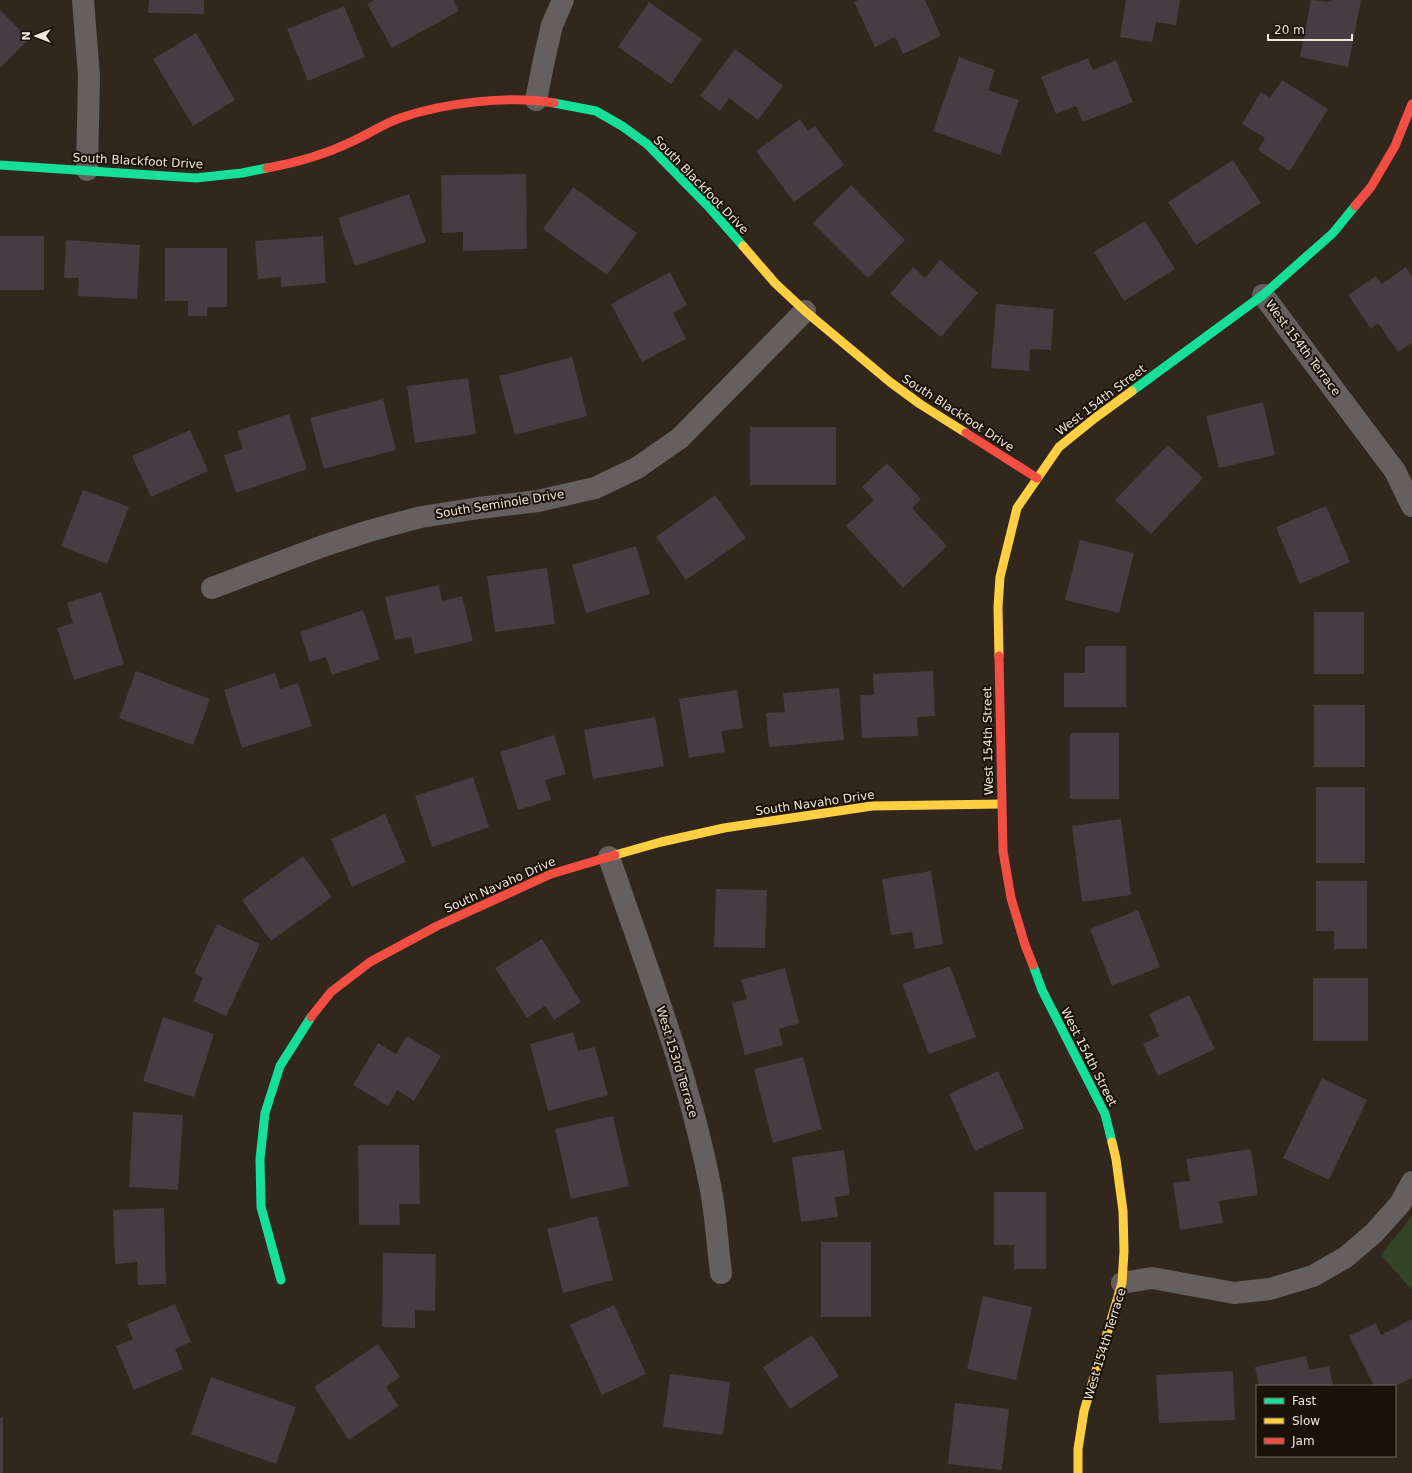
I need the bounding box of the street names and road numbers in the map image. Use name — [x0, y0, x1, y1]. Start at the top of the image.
street label: South Blackfoot Drive — [651, 133, 751, 237]
street label: South Blackfoot Drive — [72, 151, 204, 171]
street label: West 154th Terrace — [1262, 297, 1344, 399]
street label: West 154th Street — [1053, 361, 1149, 438]
street label: South Blackfoot Drive — [899, 372, 1017, 454]
street label: South Seminole Drive — [435, 487, 565, 521]
street label: West 154th Street — [980, 686, 996, 796]
street label: South Navaho Drive — [754, 788, 876, 818]
street label: South Navaho Drive — [442, 854, 558, 916]
street label: West 153rd Terrace — [653, 1004, 701, 1120]
street label: West 154th Street — [1058, 1005, 1120, 1109]
street label: West 154th Terrace — [1081, 1286, 1129, 1402]

